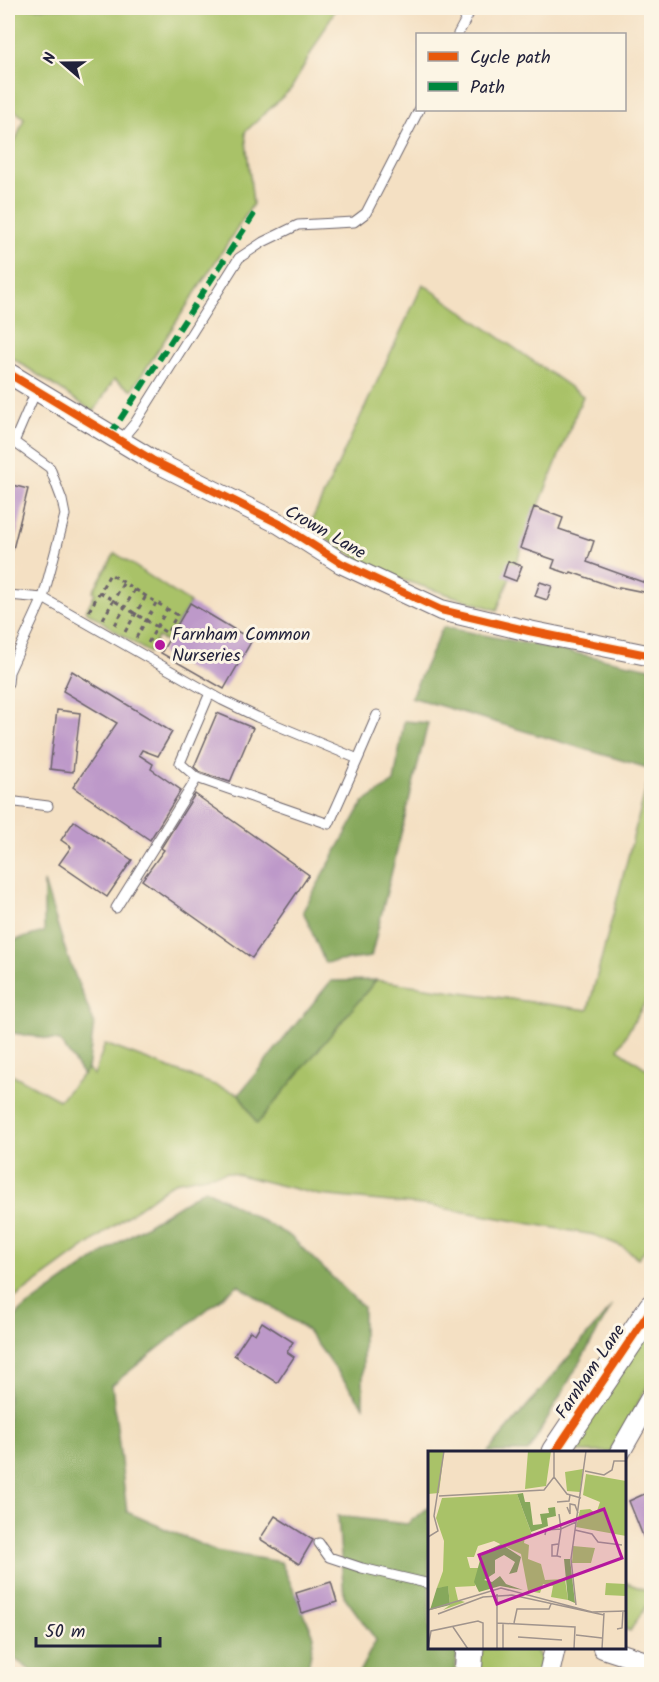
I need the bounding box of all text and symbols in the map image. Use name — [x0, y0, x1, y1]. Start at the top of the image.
north arrow — [33, 33, 93, 93]
legend — [416, 33, 626, 111]
text: Cycle path — [470, 44, 551, 73]
text: N — [37, 49, 64, 67]
text: Path — [470, 74, 505, 103]
street label: Crown Lane — [279, 498, 371, 568]
place label: Farnham Common Nurseries — [172, 621, 310, 671]
marker: Farnham Common Nurseries — [153, 638, 167, 652]
street label: Farnham Lane — [548, 1319, 634, 1425]
inset map — [428, 1451, 626, 1649]
scale bar — [36, 1610, 160, 1648]
text: 50 m — [45, 1618, 85, 1647]

